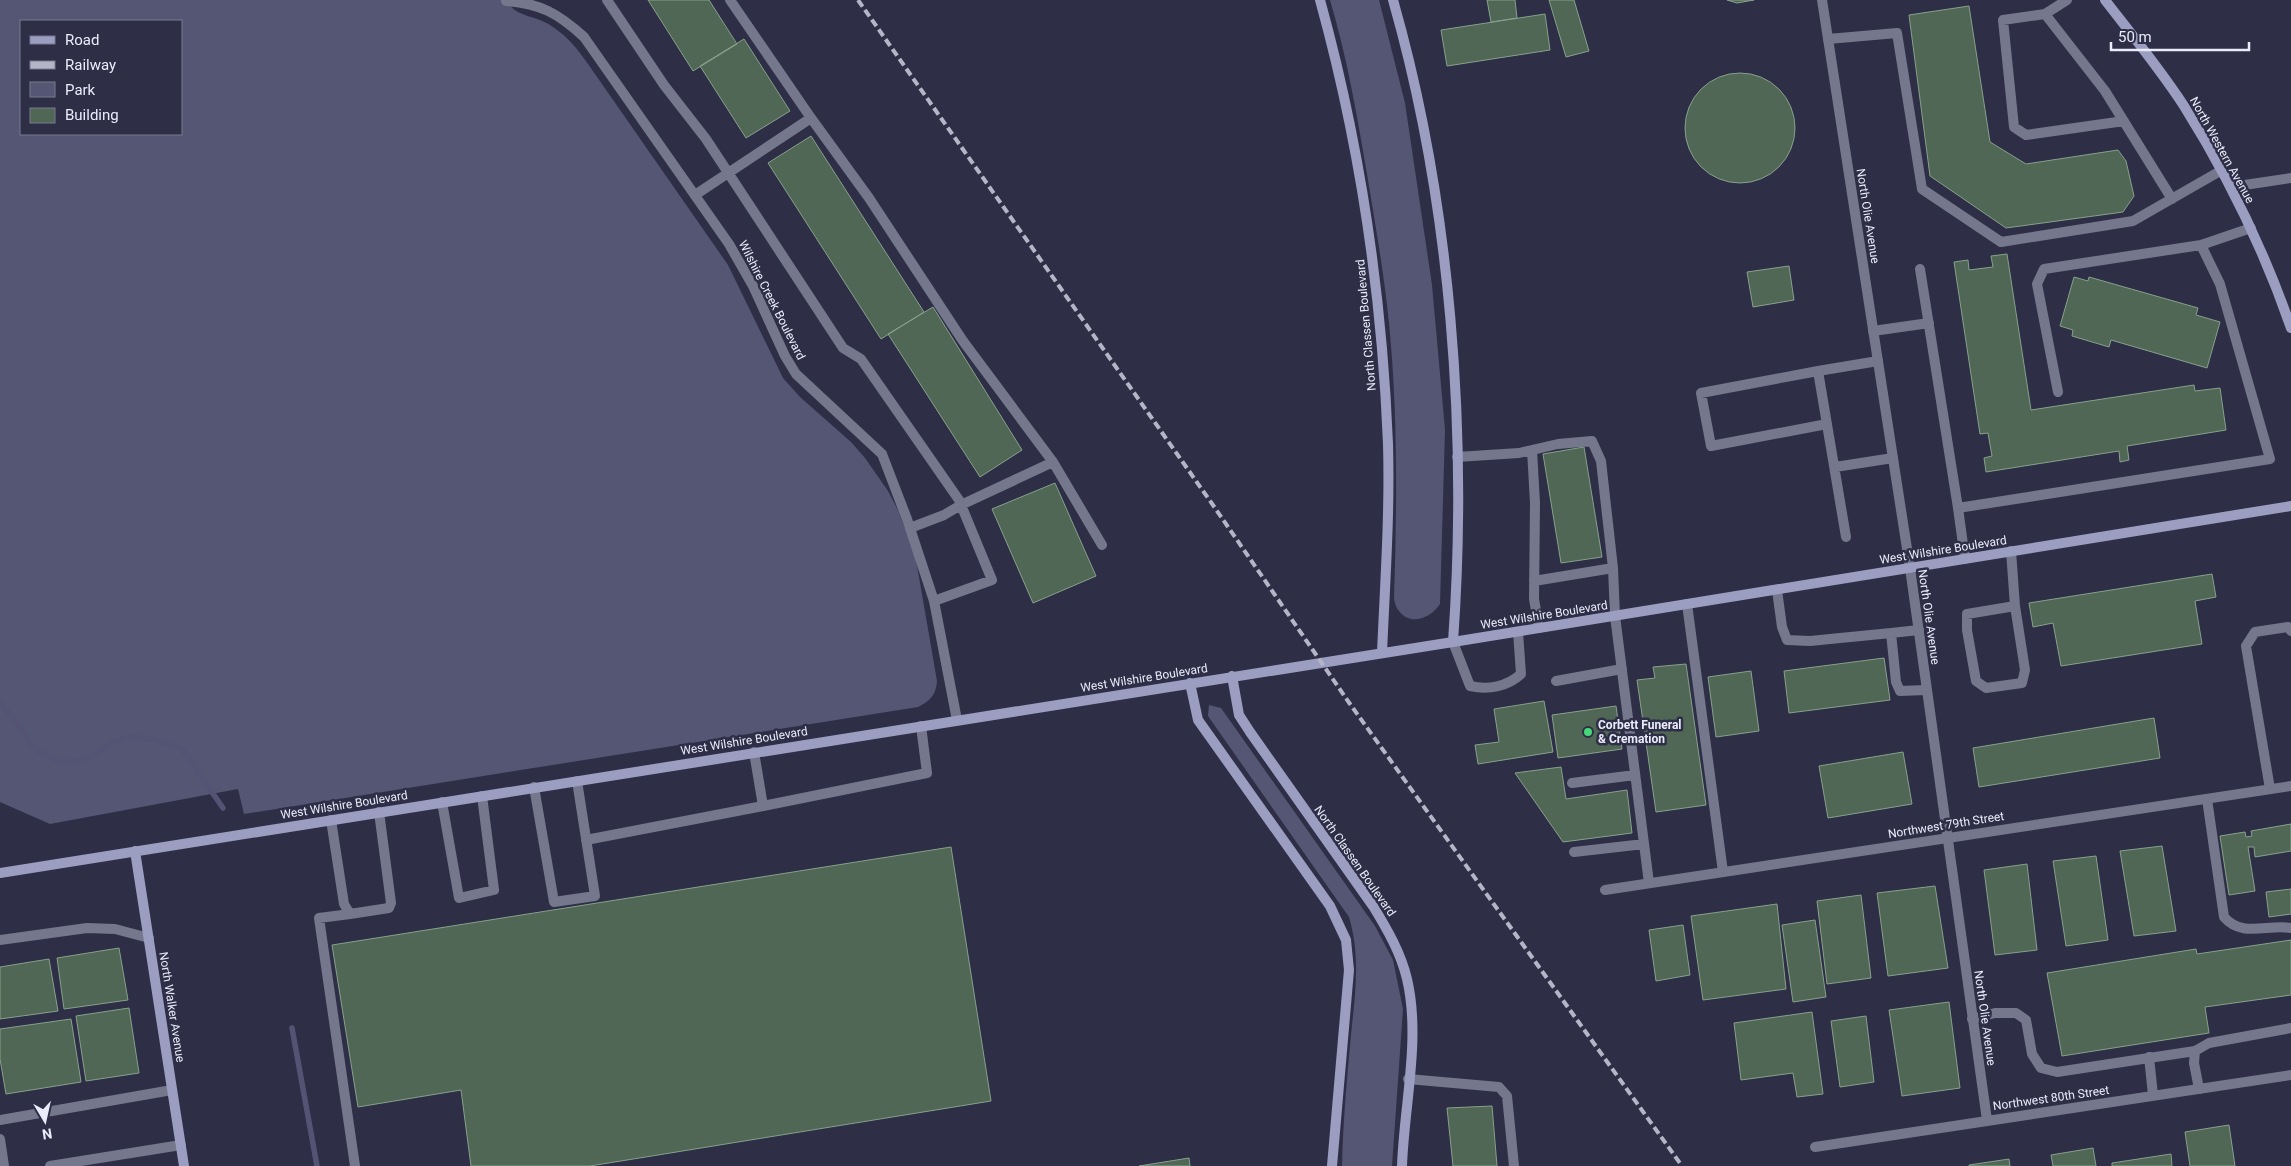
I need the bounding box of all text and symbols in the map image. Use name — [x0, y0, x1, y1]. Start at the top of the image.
legend — [20, 20, 182, 135]
scale bar — [2111, 20, 2248, 52]
text: 50 m — [2118, 28, 2152, 46]
text: Road — [65, 31, 99, 49]
text: Railway — [65, 56, 116, 74]
text: Park — [65, 81, 96, 99]
street label: North Western Avenue — [2187, 94, 2257, 206]
text: Building — [65, 106, 119, 124]
street label: North Olie Avenue — [1854, 168, 1882, 264]
street label: Wilshire Creek Boulevard — [736, 238, 808, 362]
street label: North Classen Boulevard — [1353, 259, 1379, 391]
street label: West Wilshire Boulevard — [1878, 533, 2008, 567]
street label: North Olie Avenue — [1915, 569, 1943, 665]
street label: West Wilshire Boulevard — [1479, 598, 1609, 632]
street label: West Wilshire Boulevard — [1079, 661, 1209, 695]
place label: Corbett Funeral & Cremation — [1598, 718, 1682, 746]
street label: West Wilshire Boulevard — [679, 724, 809, 758]
marker: Corbett Funeral & Cremation — [1582, 726, 1594, 738]
street label: West Wilshire Boulevard — [279, 788, 409, 822]
street label: North Classen Boulevard — [1311, 803, 1399, 919]
street label: Northwest 79th Street — [1887, 809, 2005, 841]
street label: North Walker Avenue — [156, 951, 188, 1063]
street label: North Olie Avenue — [1971, 970, 1999, 1066]
street label: Northwest 80th Street — [1992, 1083, 2110, 1113]
north arrow — [20, 1096, 70, 1146]
text: N — [41, 1125, 53, 1143]

